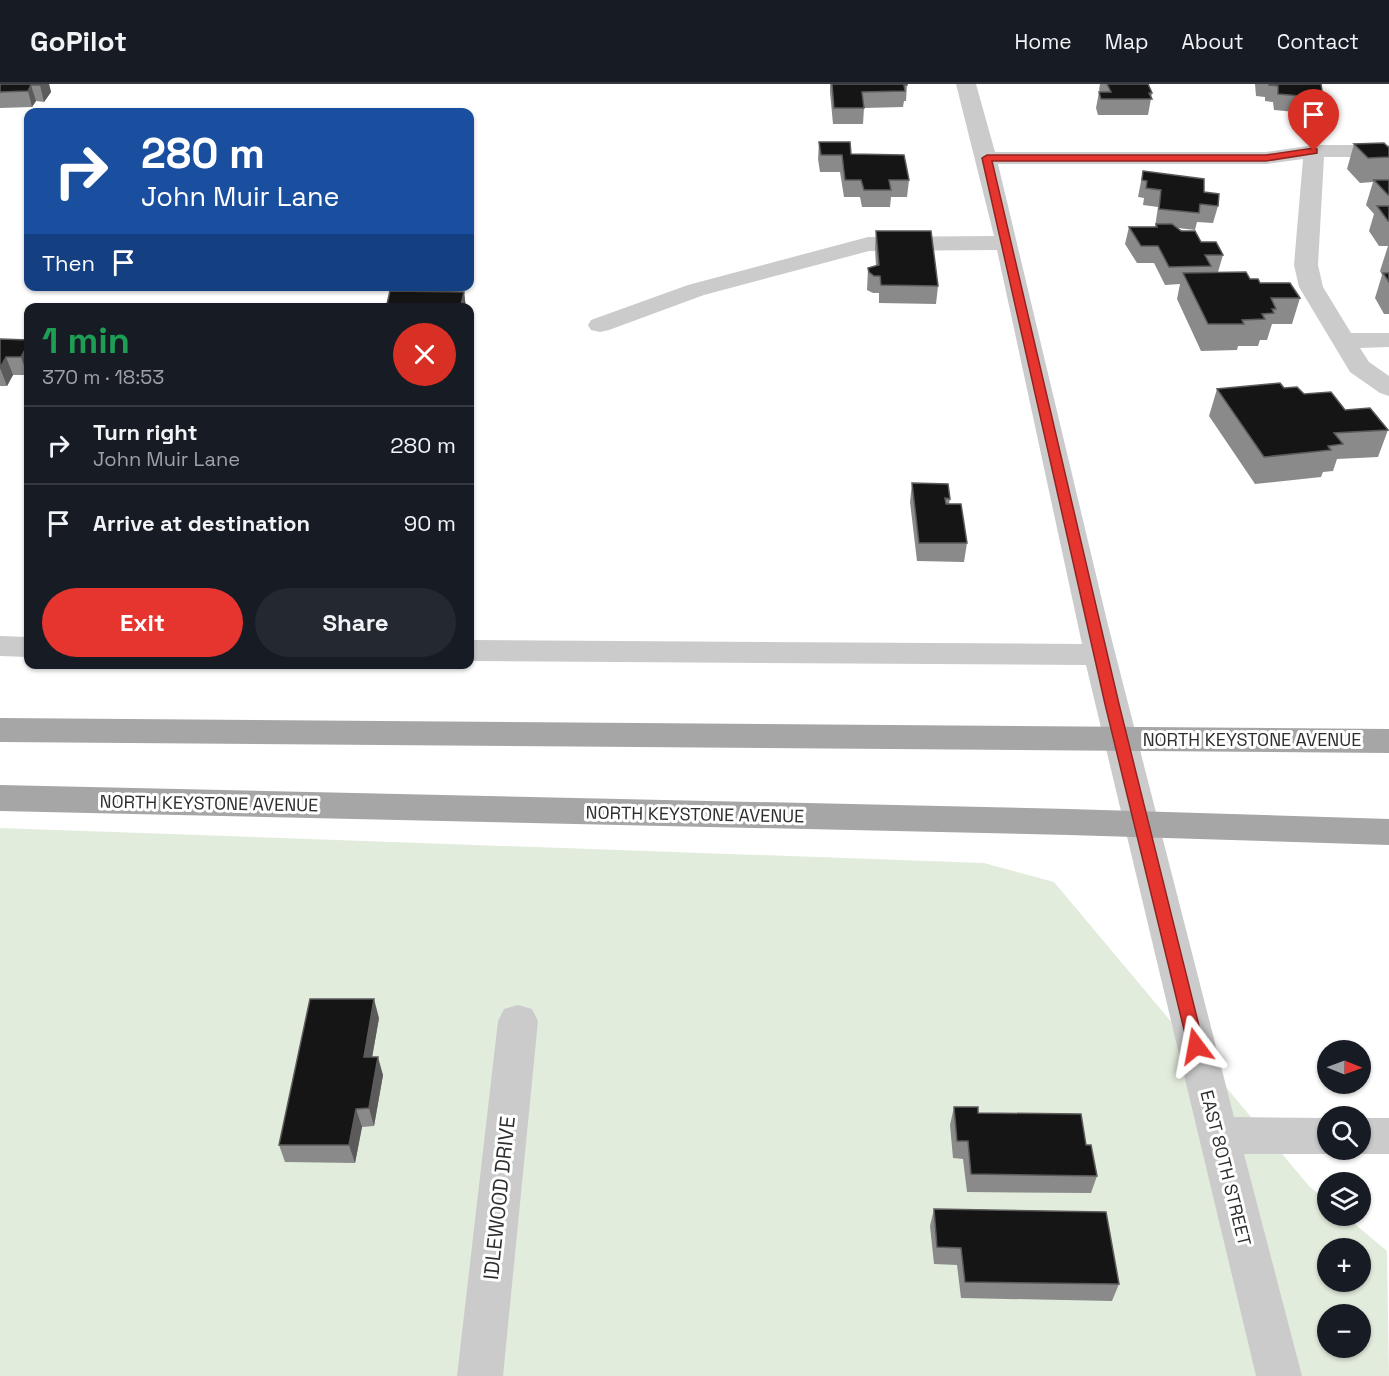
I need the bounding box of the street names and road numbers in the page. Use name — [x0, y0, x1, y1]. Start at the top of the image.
street label: NORTH KEYSTONE AVENUE — [1143, 728, 1361, 751]
street label: NORTH KEYSTONE AVENUE — [99, 790, 319, 816]
street label: NORTH KEYSTONE AVENUE — [585, 801, 805, 827]
street label: EAST 80TH STREET — [1196, 1088, 1257, 1249]
street label: IDLEWOOD DRIVE — [477, 1115, 521, 1281]

